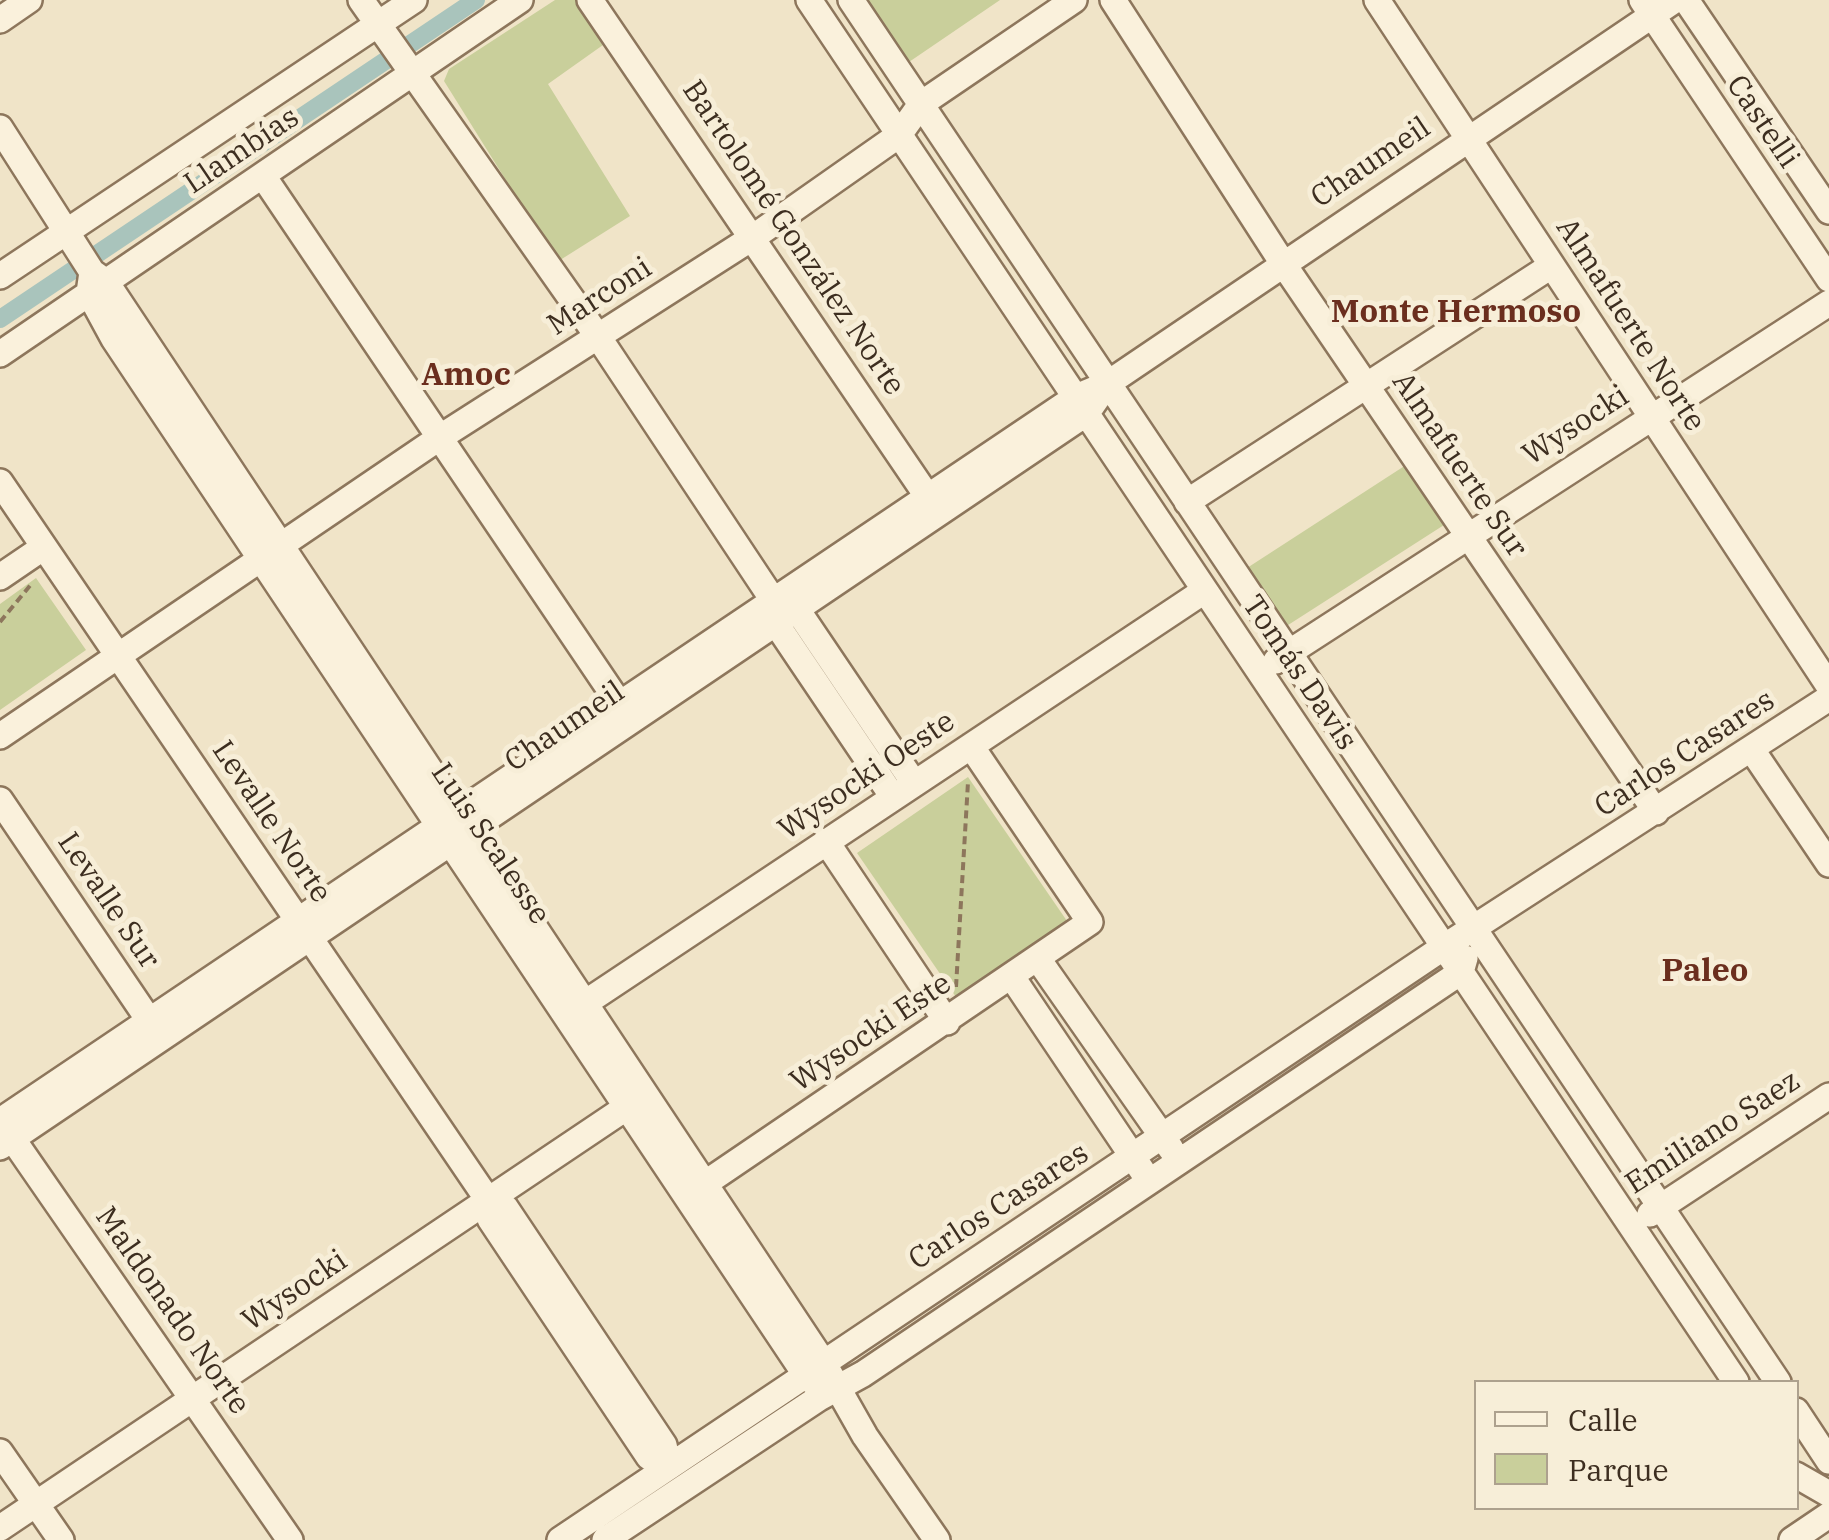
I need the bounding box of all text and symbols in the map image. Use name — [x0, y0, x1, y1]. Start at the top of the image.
street label: Castelli — [1718, 69, 1806, 175]
street label: Bartolomé González Norte — [674, 74, 912, 402]
street label: Llambías — [178, 100, 306, 202]
street label: Chaumeil — [1305, 110, 1437, 216]
street label: Almafuerte Norte — [1548, 212, 1712, 438]
street label: Marconi — [541, 250, 659, 344]
district label: Monte Hermoso — [1331, 294, 1581, 332]
district label: Amoc — [421, 357, 511, 395]
street label: Almafuerte Sur — [1384, 366, 1534, 564]
street label: Wysocki — [1516, 379, 1636, 473]
street label: Tomás Davis — [1234, 589, 1364, 757]
street label: Chaumeil — [499, 674, 631, 780]
street label: Carlos Casares — [1588, 683, 1782, 825]
street label: Wysocki Oeste — [772, 704, 962, 848]
street label: Levalle Norte — [204, 734, 338, 910]
street label: Luis Scalesse — [423, 756, 557, 932]
street label: Levalle Sur — [49, 826, 167, 976]
district label: Paleo — [1662, 953, 1748, 991]
street label: Wysocki Este — [784, 966, 958, 1100]
street label: Emiliano Saez — [1619, 1063, 1807, 1203]
street label: Carlos Casares — [902, 1136, 1096, 1278]
street label: Maldonado Norte — [87, 1200, 257, 1422]
street label: Wysocki — [236, 1243, 354, 1339]
legend — [1474, 1380, 1799, 1510]
text: Calle — [1568, 1400, 1638, 1439]
text: Parque — [1568, 1450, 1669, 1489]

